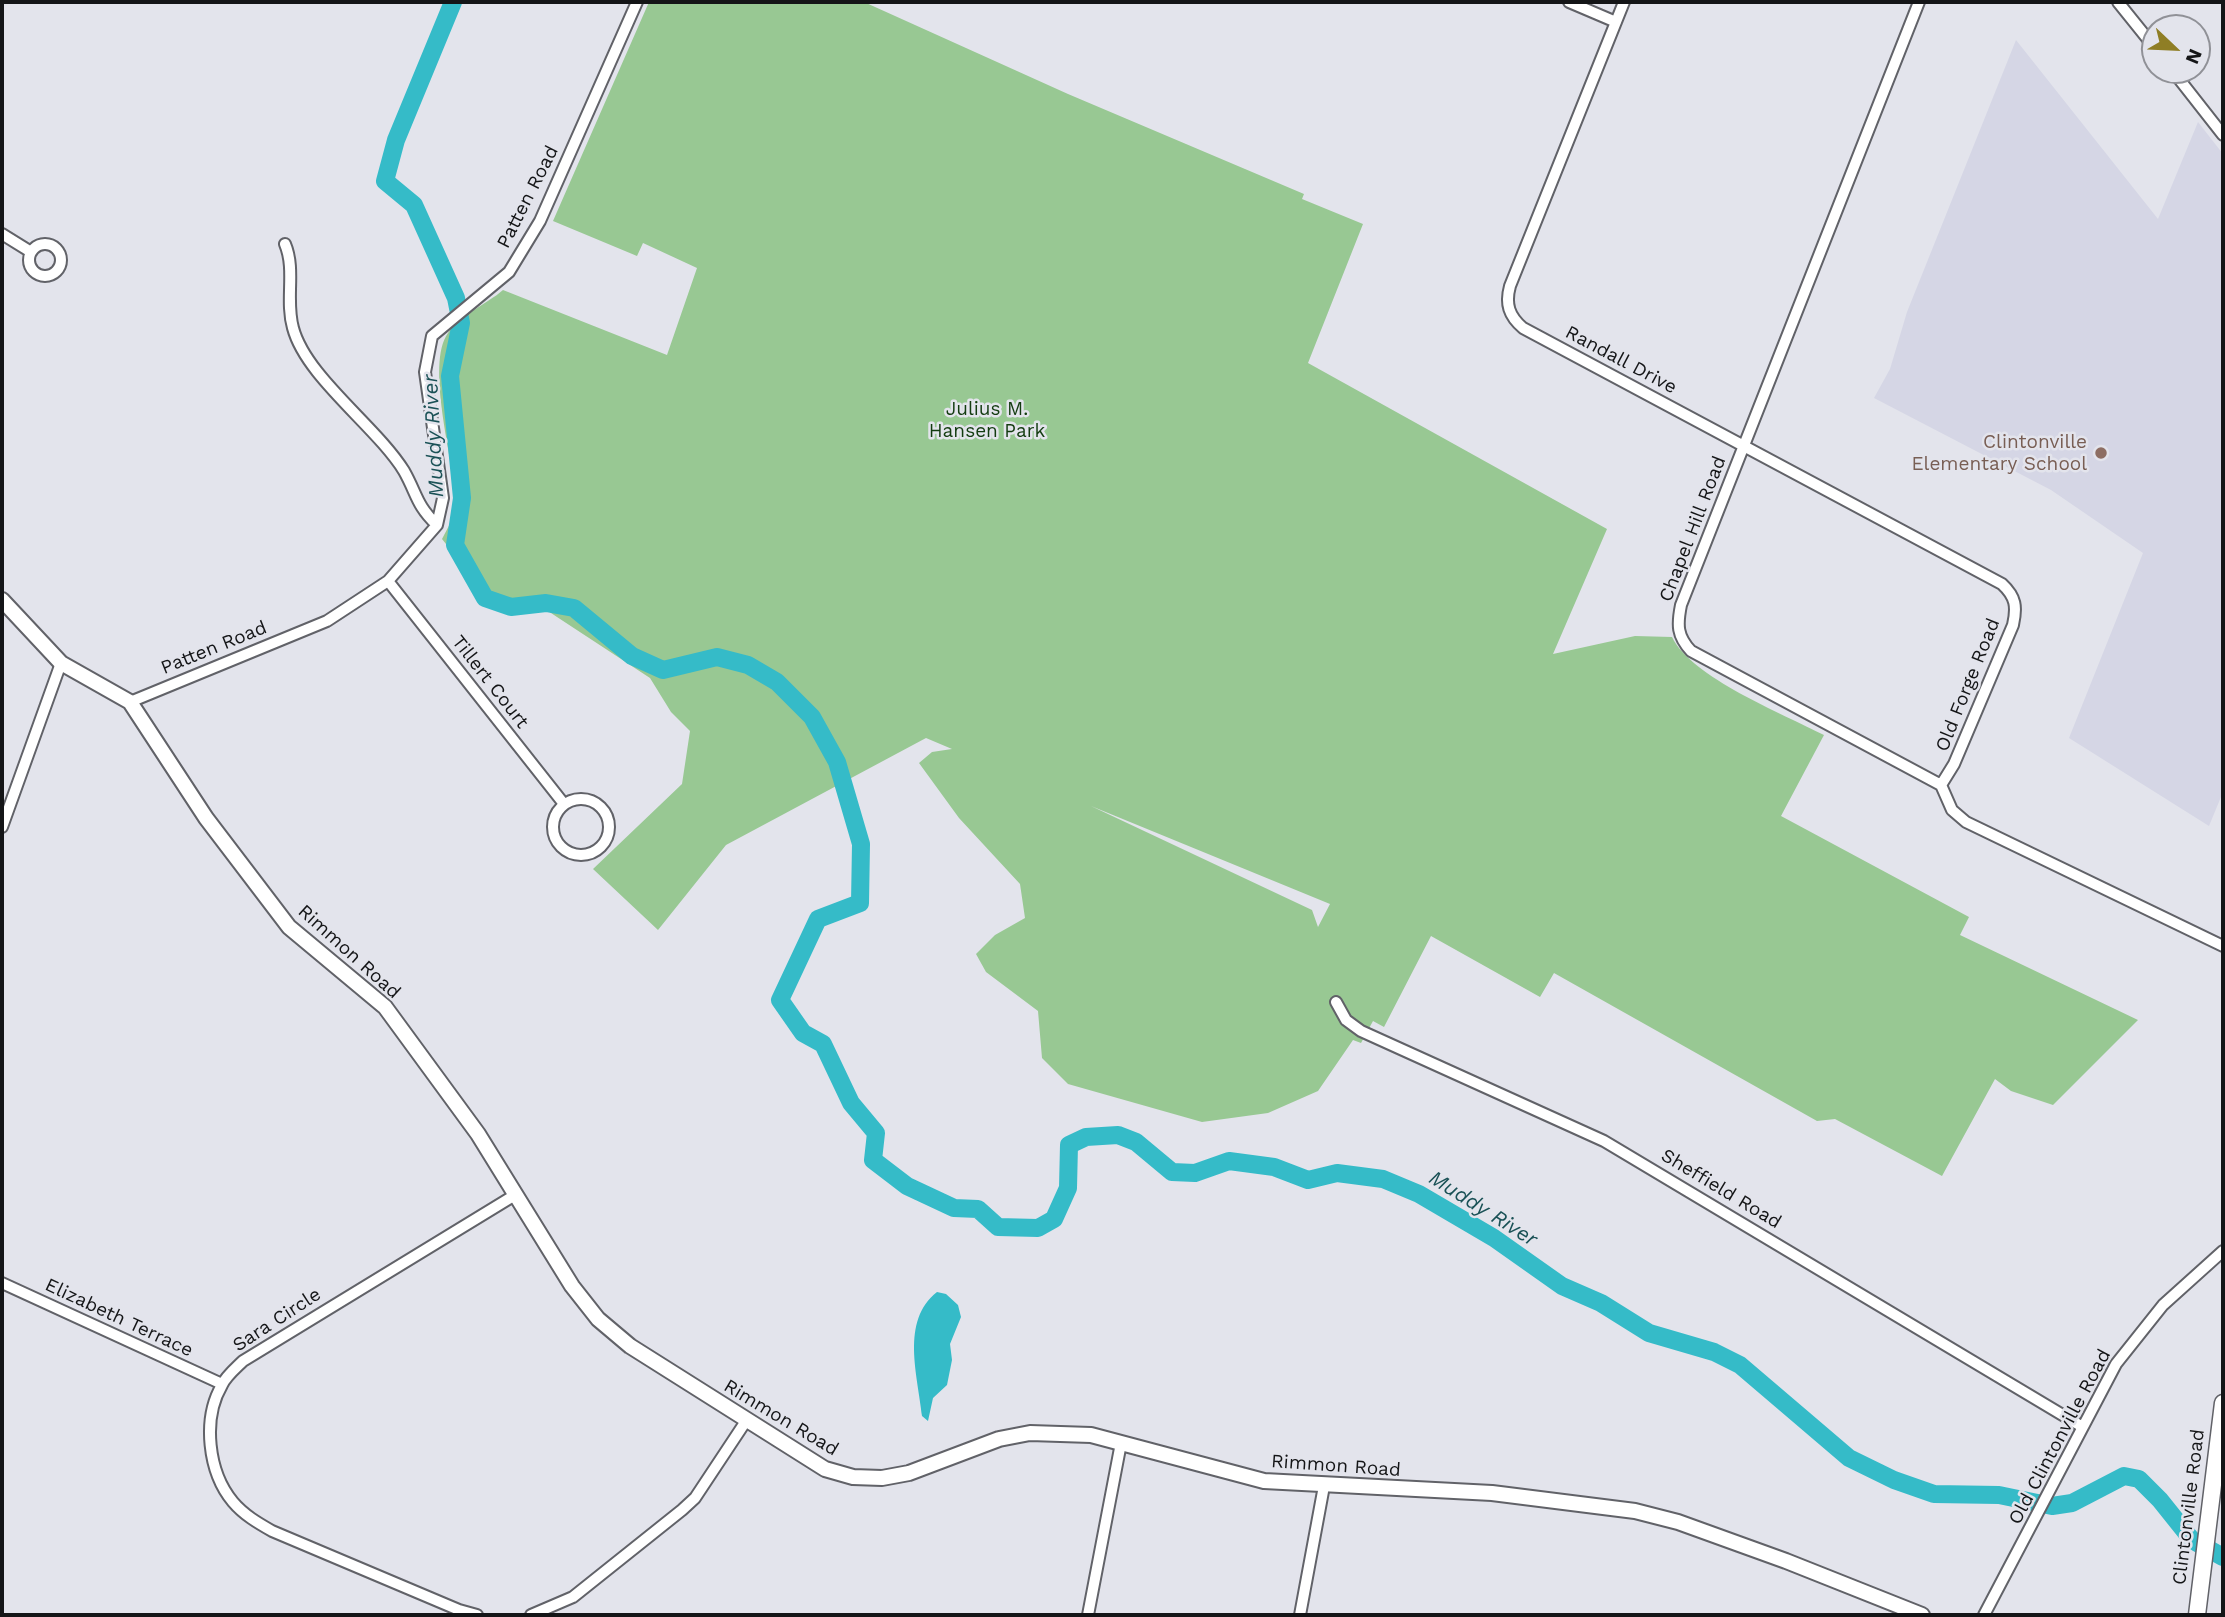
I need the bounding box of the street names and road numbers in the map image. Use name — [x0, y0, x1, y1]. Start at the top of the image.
street label: Patten Road — [492, 142, 564, 252]
street label: Randall Drive — [1561, 321, 1681, 399]
street label: Chapel Hill Road — [1655, 453, 1731, 605]
street label: Old Forge Road — [1931, 615, 2005, 755]
street label: Patten Road — [158, 616, 270, 680]
street label: Tillert Court — [447, 631, 533, 733]
street label: Rimmon Road — [293, 900, 405, 1004]
street label: Sheffield Road — [1657, 1144, 1785, 1234]
street label: Elizabeth Terrace — [41, 1274, 197, 1362]
street label: Sara Circle — [229, 1283, 325, 1357]
street label: Old Clintonville Road — [2004, 1345, 2116, 1529]
street label: Rimmon Road — [719, 1375, 843, 1461]
street label: Clintonville Road — [2168, 1428, 2210, 1586]
street label: Rimmon Road — [1270, 1450, 1402, 1482]

